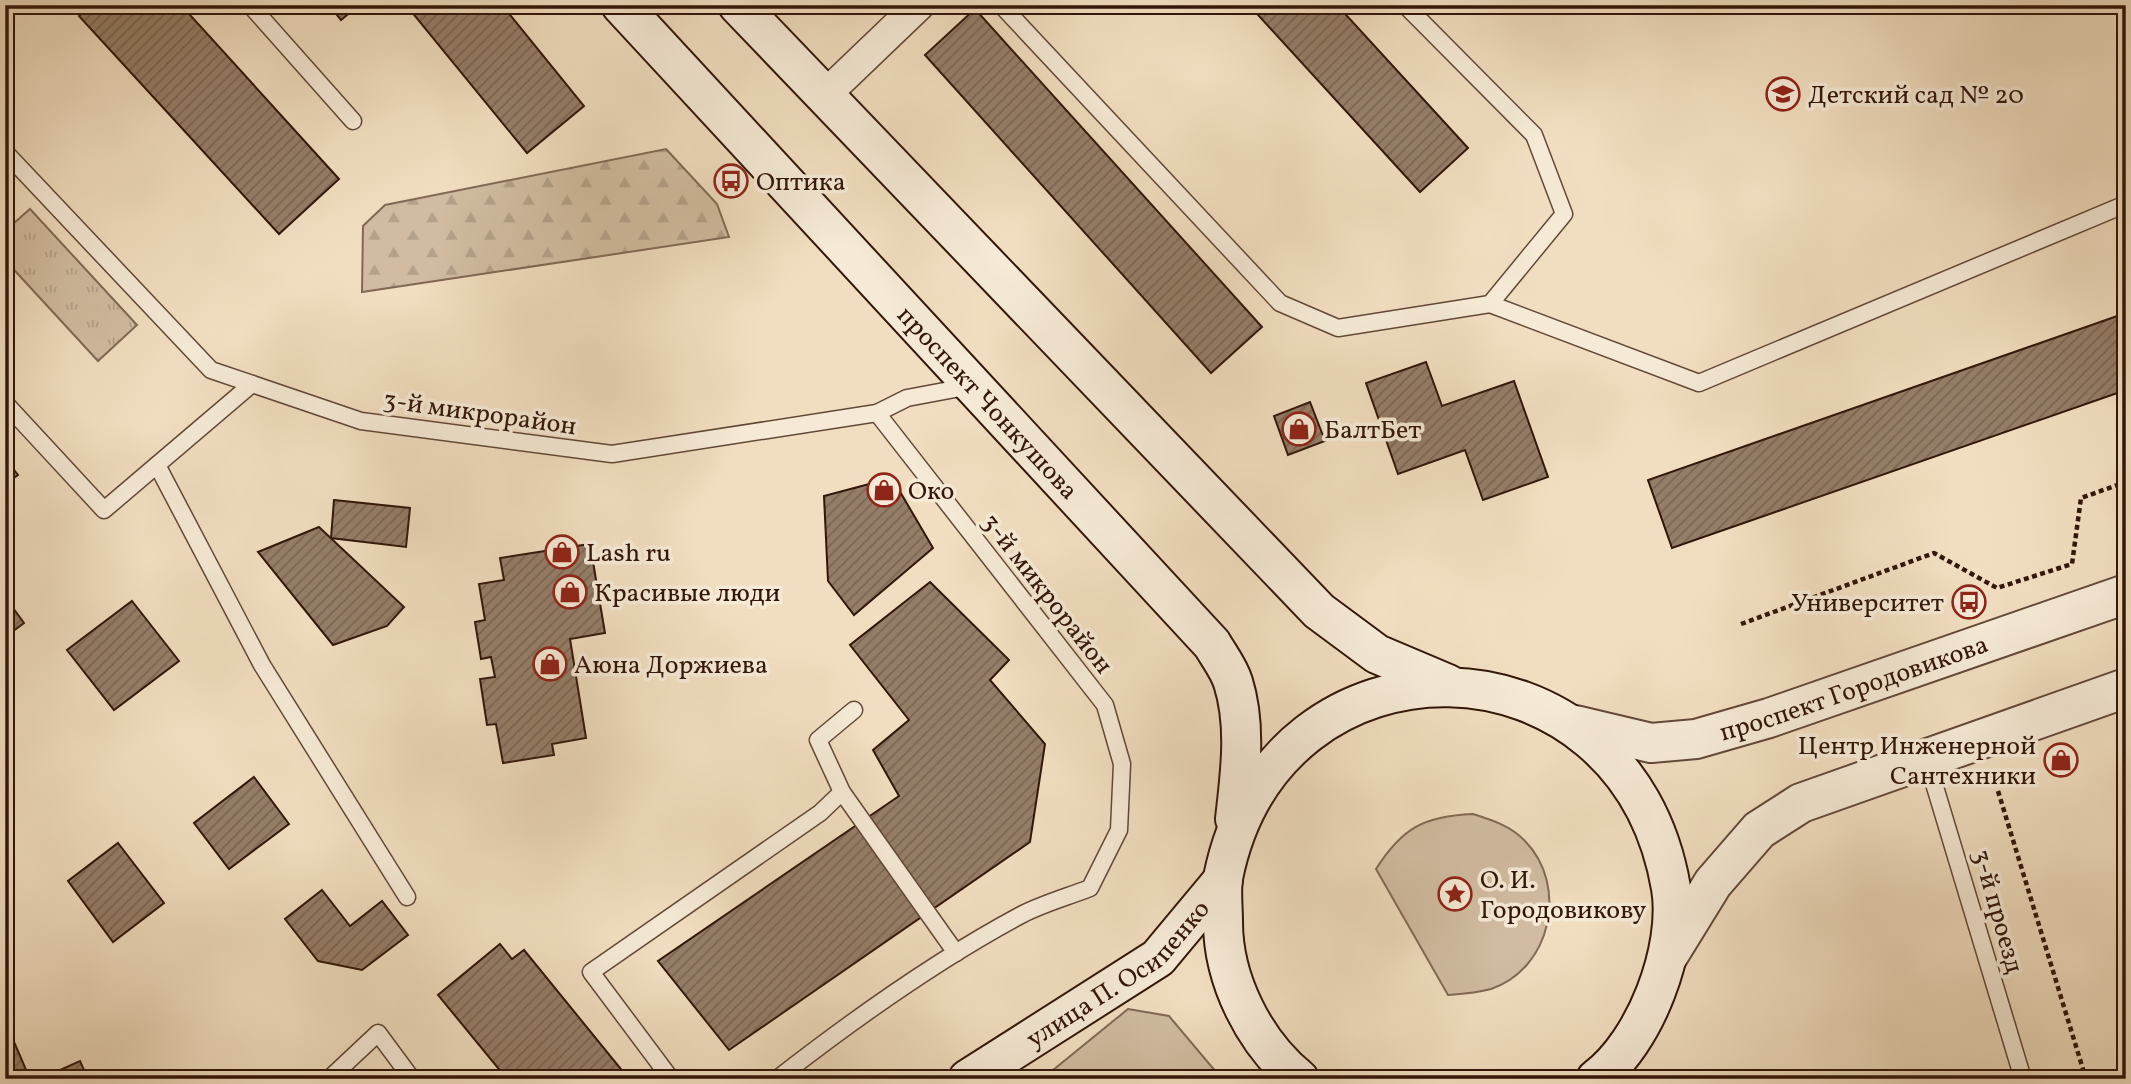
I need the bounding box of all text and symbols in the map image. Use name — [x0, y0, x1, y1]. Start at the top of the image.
school or university icon: Детский сад № 20 — [1764, 75, 1802, 113]
place label: Детский сад № 20 — [1808, 78, 2024, 114]
bus stop icon: Оптика — [712, 162, 750, 200]
place label: Оптика — [756, 165, 846, 201]
street label: проспект Чонкушова — [888, 299, 1086, 508]
street label: 3-й микрорайон — [381, 383, 579, 445]
shop icon: БалтБет — [1280, 410, 1318, 448]
place label: БалтБет — [1324, 413, 1421, 449]
shop icon: Око — [865, 471, 903, 509]
place label: Око — [908, 474, 954, 510]
street label: 3-й микрорайон — [972, 506, 1121, 682]
shop icon: Lash ru — [543, 533, 581, 571]
place label: Lash ru — [586, 536, 671, 572]
shop icon: Красивые люди — [551, 573, 589, 611]
place label: Красивые люди — [594, 576, 780, 612]
bus stop icon: Университет — [1950, 583, 1988, 621]
place label: Университет — [1791, 586, 1944, 622]
street label: проспект Городовикова — [1716, 627, 1993, 751]
shop icon: Аюна Доржиева — [531, 645, 569, 683]
place label: Аюна Доржиева — [574, 648, 768, 684]
place label: Центр Инженерной Сантехники — [1798, 729, 2036, 795]
shop icon: Центр Инженерной Сантехники — [2042, 741, 2080, 779]
street label: 3-й проезд — [1962, 845, 2032, 978]
place label: О. И. Городовикову — [1480, 863, 1646, 929]
place icon: О. И. Городовикову — [1436, 875, 1474, 913]
street label: улица П. Осипенко — [1020, 893, 1219, 1058]

